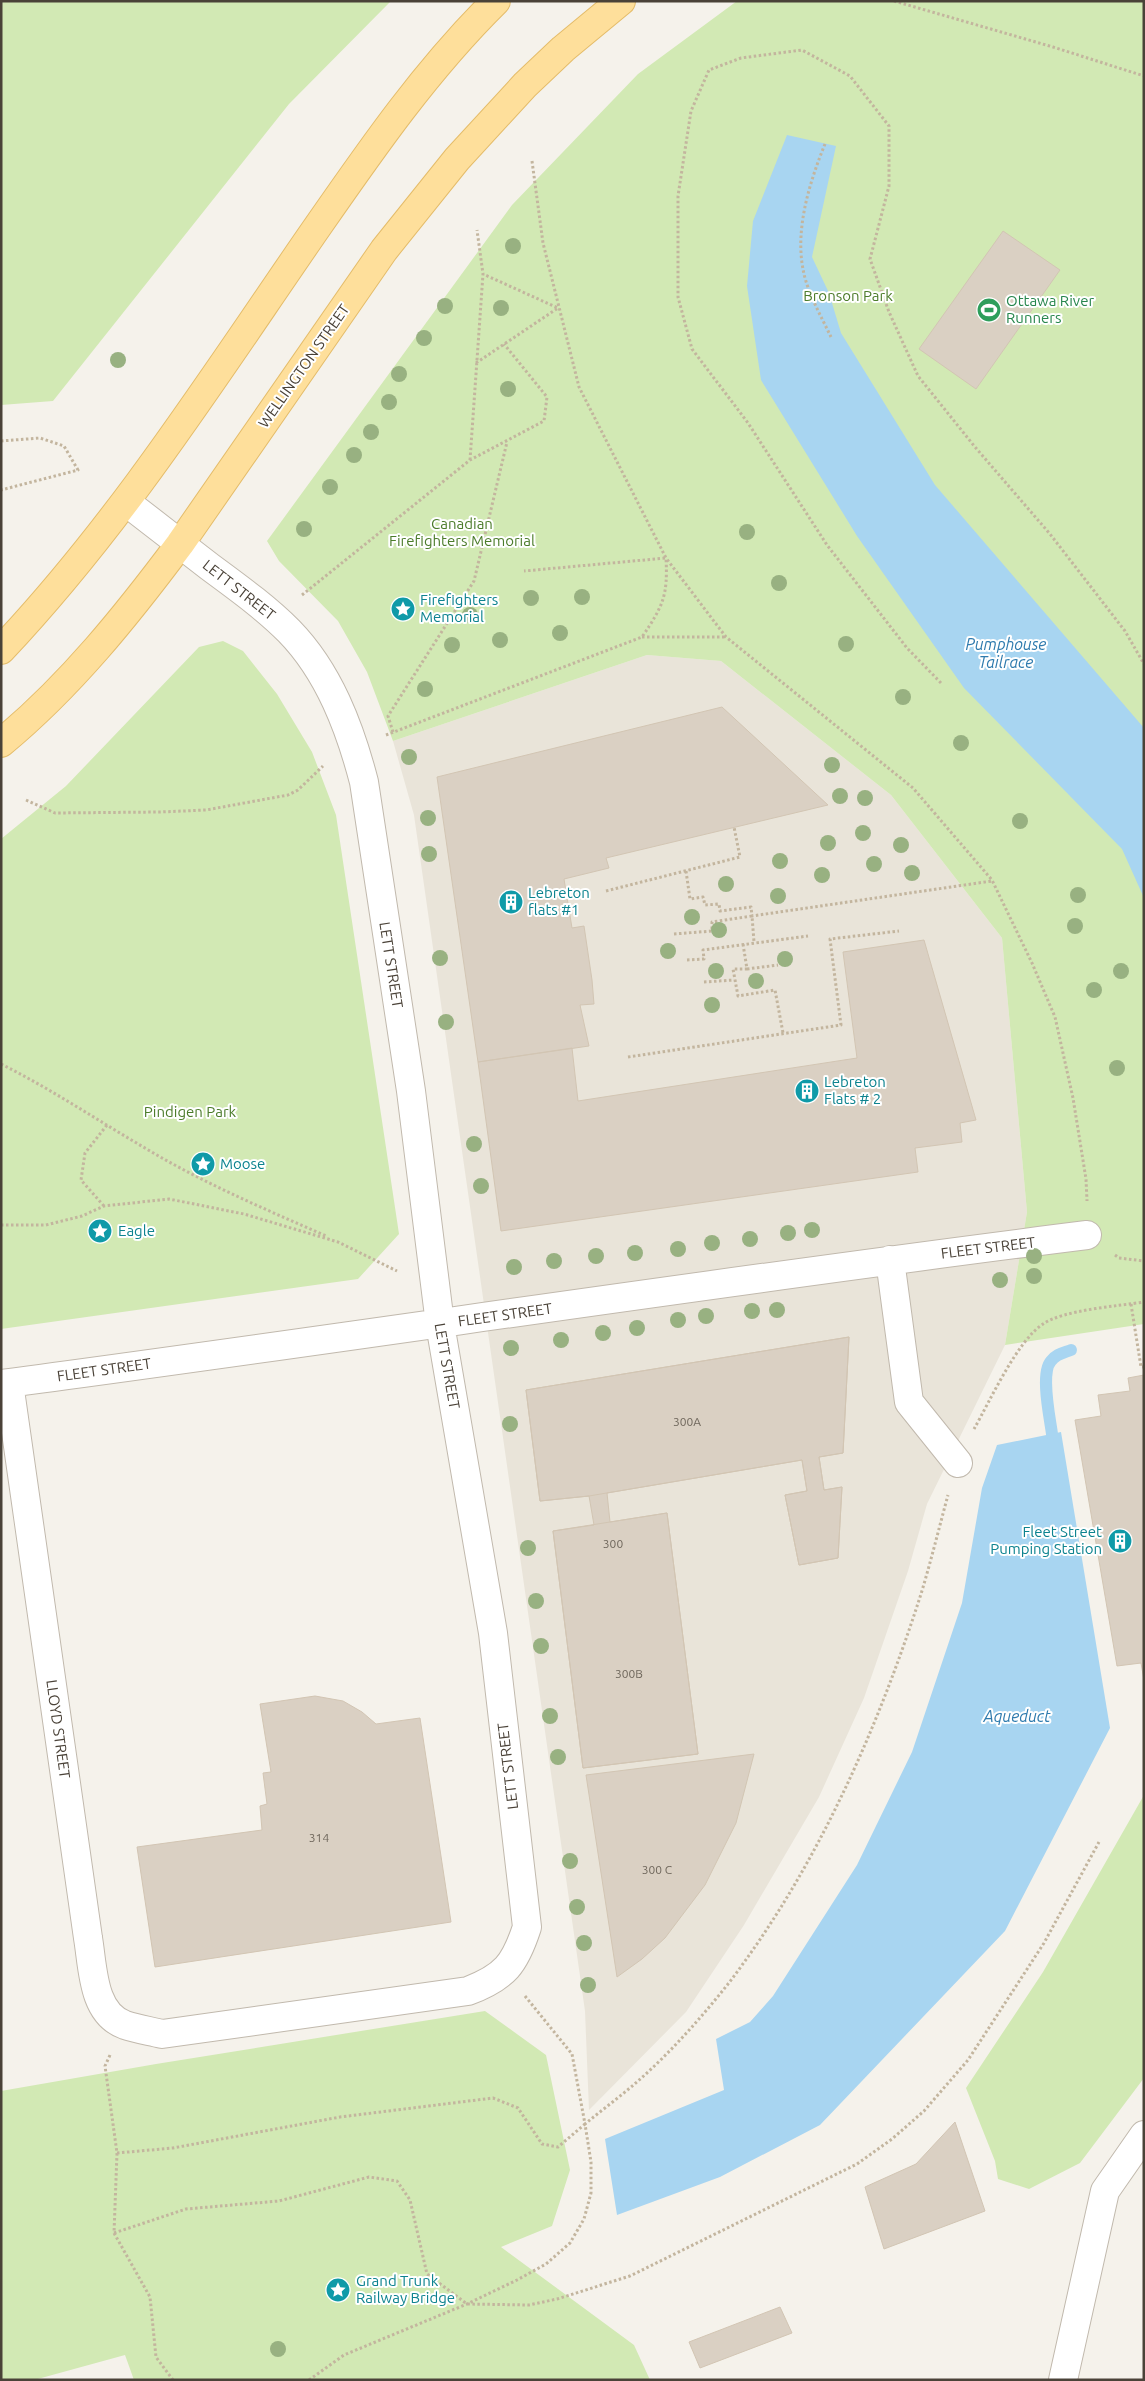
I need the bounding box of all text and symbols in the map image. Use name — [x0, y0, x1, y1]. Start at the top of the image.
park label: Bronson Park — [803, 287, 893, 304]
place label: Ottawa River Runners — [1006, 292, 1094, 326]
sports icon: Ottawa River Runners — [976, 297, 1002, 323]
street label: WELLINGTON STREET — [255, 300, 353, 431]
park label: Canadian Firefighters Memorial — [389, 515, 535, 549]
street label: LETT STREET — [200, 556, 279, 624]
place label: Firefighters Memorial — [420, 591, 498, 625]
place icon: Firefighters Memorial — [390, 596, 416, 622]
water label: Pumphouse Tailrace — [966, 635, 1046, 671]
place label: Lebreton flats #1 — [528, 884, 590, 918]
building icon: Lebreton flats #1 — [498, 889, 524, 915]
street label: LETT STREET — [376, 921, 407, 1010]
place label: Lebreton Flats # 2 — [824, 1073, 886, 1107]
building icon: Lebreton Flats # 2 — [794, 1078, 820, 1104]
park label: Pindigen Park — [144, 1103, 237, 1120]
place icon: Moose — [190, 1151, 216, 1177]
place label: Moose — [220, 1155, 265, 1172]
place icon: Eagle — [87, 1218, 113, 1244]
place label: Eagle — [118, 1222, 155, 1239]
street label: FLEET STREET — [940, 1233, 1037, 1262]
street label: FLEET STREET — [457, 1299, 554, 1330]
street label: LETT STREET — [432, 1321, 464, 1411]
street label: FLEET STREET — [56, 1354, 153, 1385]
house number: 300A — [673, 1415, 701, 1428]
place label: Fleet Street Pumping Station — [990, 1523, 1102, 1557]
building icon: Fleet Street Pumping Station — [1107, 1528, 1133, 1554]
house number: 300 — [603, 1537, 623, 1550]
house number: 300B — [615, 1667, 643, 1680]
street label: LLOYD STREET — [43, 1679, 74, 1780]
water label: Aqueduct — [983, 1707, 1051, 1725]
street label: LETT STREET — [494, 1721, 521, 1810]
house number: 314 — [309, 1831, 329, 1844]
house number: 300 C — [642, 1863, 673, 1876]
place label: Grand Trunk Railway Bridge — [356, 2272, 455, 2306]
place icon: Grand Trunk Railway Bridge — [325, 2277, 351, 2303]

